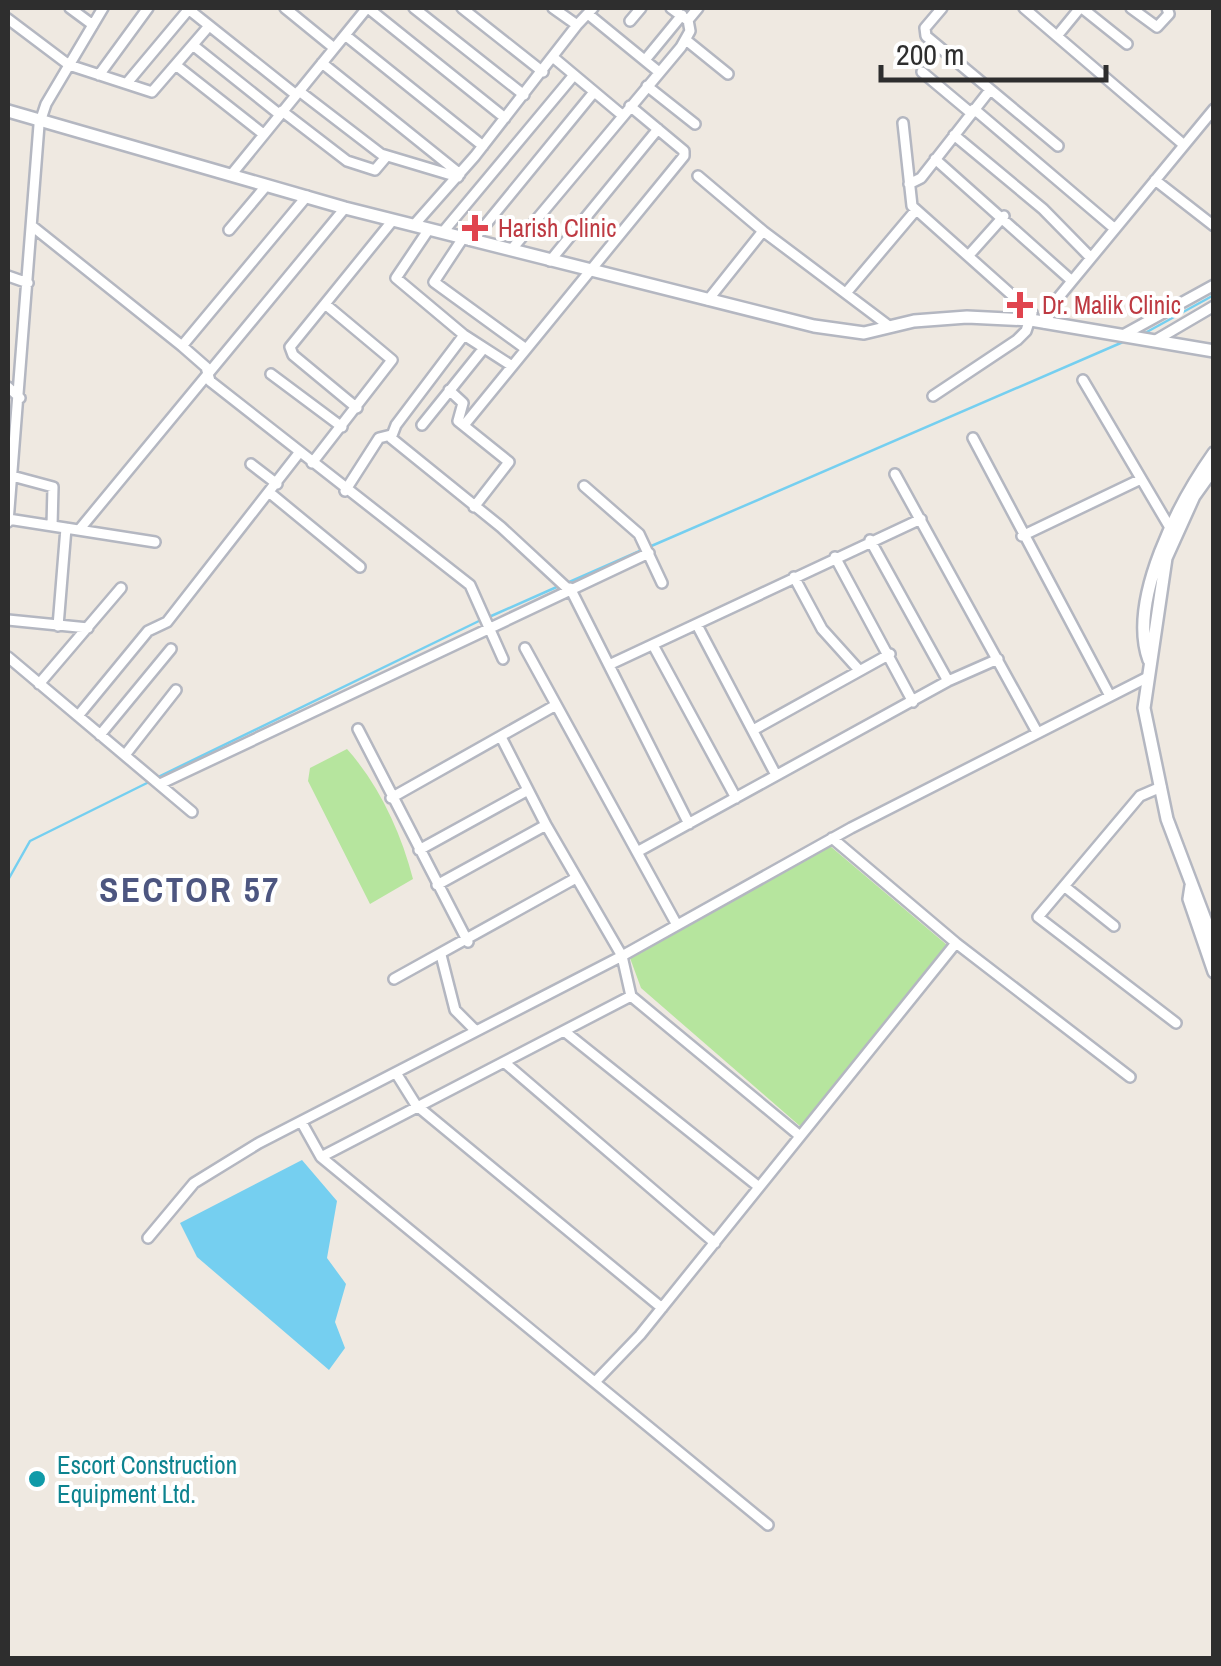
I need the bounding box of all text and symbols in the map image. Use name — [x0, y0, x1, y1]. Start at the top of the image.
scale bar — [881, 20, 1106, 82]
text: 200 m — [896, 34, 964, 74]
place label: Harish Clinic — [498, 211, 616, 245]
marker: Harish Clinic — [462, 215, 488, 241]
place label: Dr. Malik Clinic — [1042, 288, 1181, 322]
marker: Dr. Malik Clinic — [1007, 292, 1033, 318]
district label: SECTOR 57 — [99, 866, 281, 913]
place label: Escort Construction Equipment Ltd. — [57, 1448, 237, 1511]
marker: Escort Construction Equipment Ltd. — [26, 1468, 48, 1490]

